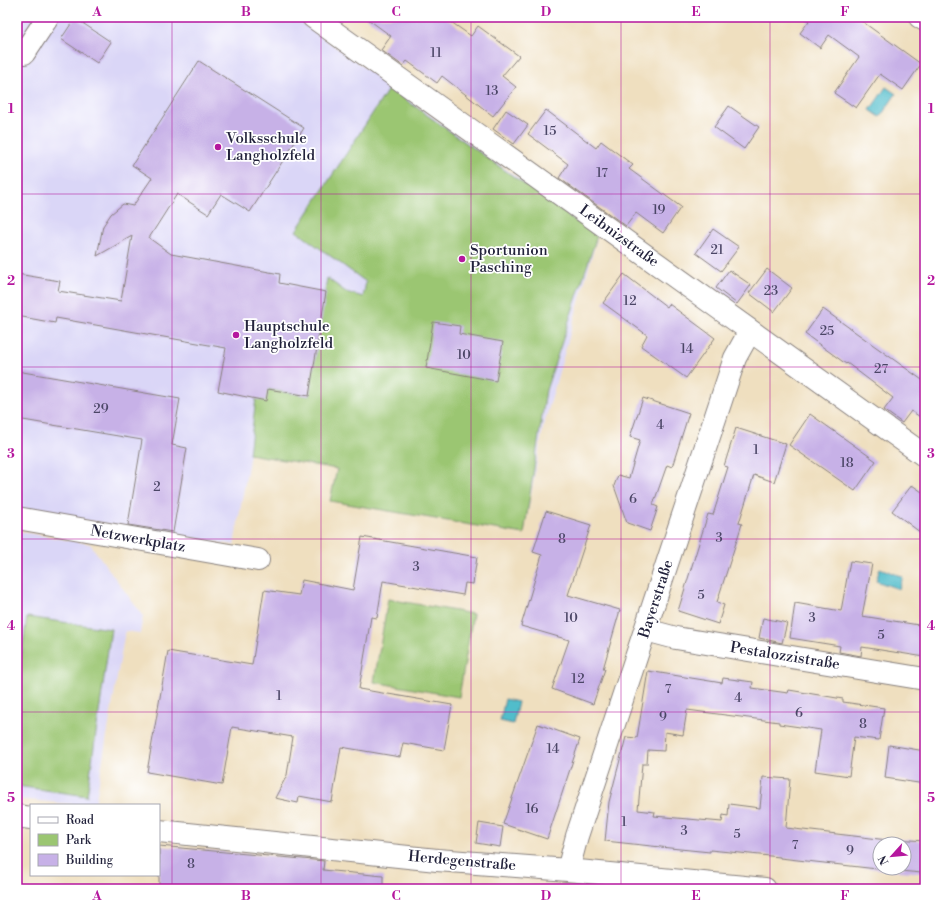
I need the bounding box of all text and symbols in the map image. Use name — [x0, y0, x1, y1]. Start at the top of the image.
text: A — [91, 4, 102, 20]
text: B — [241, 4, 251, 20]
text: C — [391, 4, 401, 20]
text: D — [541, 4, 551, 20]
text: E — [691, 4, 701, 20]
text: F — [840, 4, 850, 20]
house number: 11 — [430, 45, 442, 61]
house number: 13 — [486, 83, 498, 99]
text: 1 — [8, 101, 15, 117]
text: 1 — [928, 101, 935, 117]
house number: 15 — [544, 123, 556, 139]
place label: Volksschule Langholzfeld — [225, 129, 315, 165]
marker: Volksschule Langholzfeld — [213, 142, 223, 152]
house number: 17 — [596, 165, 608, 181]
street label: Leibnizstraße — [575, 201, 663, 271]
house number: 19 — [652, 202, 666, 218]
place label: Sportunion Pasching — [470, 241, 548, 277]
house number: 21 — [710, 242, 724, 258]
marker: Sportunion Pasching — [457, 254, 467, 264]
text: 2 — [7, 273, 15, 289]
text: 2 — [927, 273, 935, 289]
house number: 23 — [764, 283, 778, 299]
house number: 12 — [623, 293, 637, 309]
place label: Hauptschule Langholzfeld — [244, 317, 333, 353]
house number: 25 — [820, 323, 834, 339]
marker: Hauptschule Langholzfeld — [231, 330, 241, 340]
house number: 14 — [681, 341, 694, 357]
house number: 10 — [457, 347, 471, 363]
house number: 27 — [874, 361, 888, 377]
house number: 29 — [93, 401, 109, 417]
house number: 4 — [656, 417, 664, 433]
house number: 1 — [753, 442, 759, 458]
text: 3 — [7, 446, 15, 462]
text: 3 — [927, 446, 935, 462]
house number: 18 — [840, 455, 854, 471]
house number: 2 — [153, 479, 161, 495]
house number: 6 — [629, 491, 637, 507]
street label: Netzwerkplatz — [89, 521, 187, 557]
house number: 3 — [715, 530, 723, 546]
house number: 8 — [558, 531, 566, 547]
street label: Bayerstraße — [634, 557, 678, 641]
house number: 3 — [412, 559, 420, 575]
house number: 5 — [697, 587, 705, 603]
house number: 10 — [564, 610, 578, 626]
house number: 3 — [808, 610, 816, 626]
text: 4 — [7, 618, 16, 634]
text: 4 — [927, 618, 936, 634]
house number: 5 — [877, 627, 885, 643]
street label: Pestalozzistraße — [729, 638, 841, 674]
house number: 12 — [571, 671, 585, 687]
house number: 7 — [665, 681, 672, 697]
house number: 1 — [276, 688, 282, 704]
house number: 4 — [734, 690, 742, 706]
house number: 6 — [795, 705, 803, 721]
house number: 9 — [659, 709, 667, 725]
house number: 8 — [859, 716, 867, 732]
house number: 14 — [547, 741, 560, 757]
text: 5 — [7, 790, 15, 806]
text: 5 — [927, 790, 935, 806]
house number: 16 — [525, 801, 539, 817]
legend — [30, 804, 160, 876]
text: Road — [66, 813, 94, 828]
house number: 1 — [621, 814, 627, 830]
house number: 3 — [680, 823, 688, 839]
house number: 5 — [733, 826, 741, 842]
text: Park — [66, 833, 92, 848]
north arrow — [872, 836, 912, 876]
house number: 7 — [792, 837, 799, 853]
house number: 9 — [846, 843, 854, 859]
street label: Herdegenstraße — [407, 847, 517, 875]
text: Building — [65, 853, 114, 868]
text: N — [876, 853, 892, 867]
house number: 8 — [187, 856, 195, 872]
text: A — [91, 888, 102, 904]
text: B — [241, 888, 251, 904]
text: C — [391, 888, 401, 904]
text: D — [541, 888, 551, 904]
text: E — [691, 888, 701, 904]
text: F — [840, 888, 850, 904]

